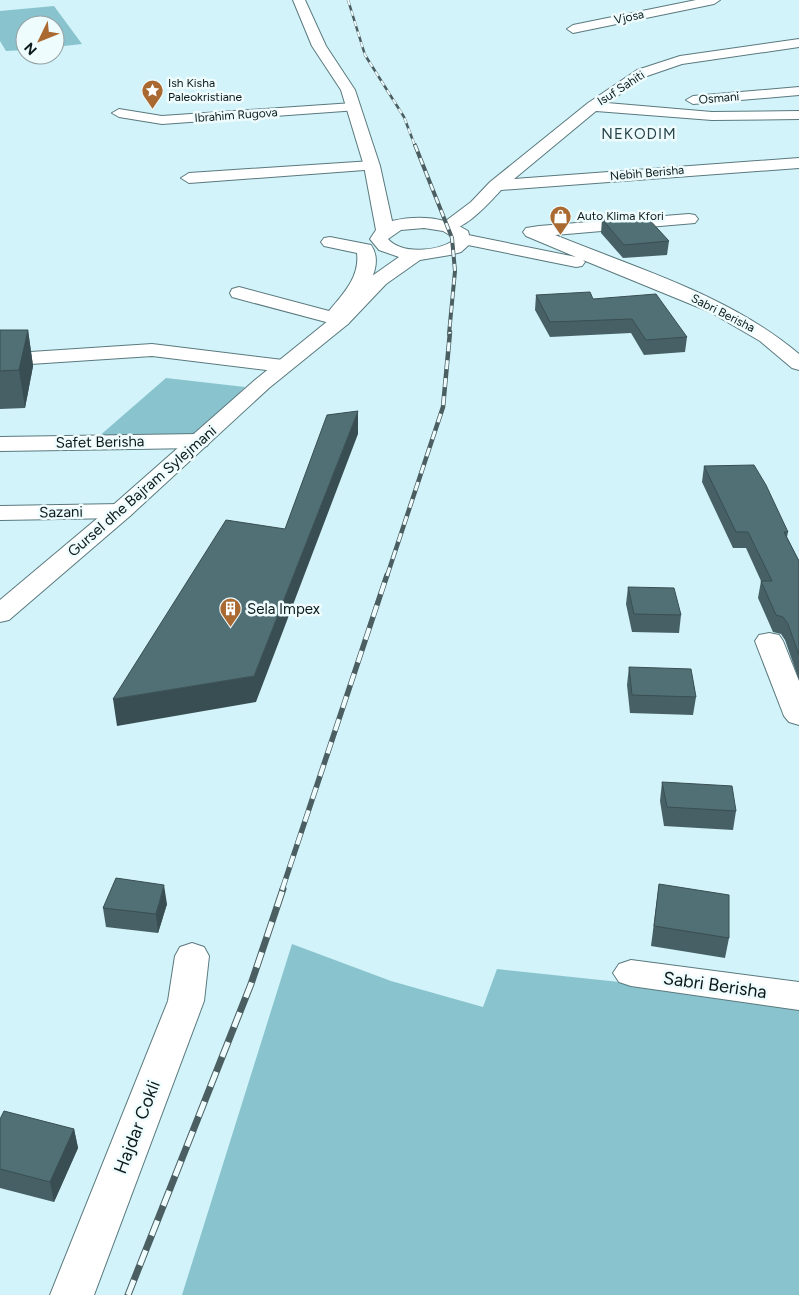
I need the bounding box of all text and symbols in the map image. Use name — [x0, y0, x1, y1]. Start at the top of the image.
street label: Vjosa — [613, 7, 645, 27]
north arrow — [15, 15, 65, 65]
text: N — [21, 39, 41, 58]
street label: Isuf Sahiti — [595, 68, 647, 108]
place label: Ish Kisha Paleokristiane — [168, 76, 242, 104]
place icon: Ish Kisha Paleokristiane — [140, 78, 164, 109]
street label: Osmani — [698, 89, 740, 107]
street label: Ibrahim Rugova — [194, 105, 278, 125]
district label: NEKODIM — [601, 125, 677, 143]
street label: Nebih Berisha — [609, 163, 685, 183]
shop icon: Auto Klima Kfori — [549, 204, 573, 235]
place label: Auto Klima Kfori — [577, 209, 664, 223]
street label: Sabri Berisha — [689, 291, 757, 335]
street label: Gursel dhe Bajram Sylejmani — [64, 422, 220, 560]
street label: Safet Berisha — [55, 432, 145, 452]
street label: Sazani — [39, 503, 83, 521]
building icon: Sela Impex — [219, 597, 243, 628]
place label: Sela Impex — [247, 600, 320, 618]
street label: Sabri Berisha — [662, 967, 768, 1003]
street label: Hajdar Cokli — [109, 1077, 165, 1177]

